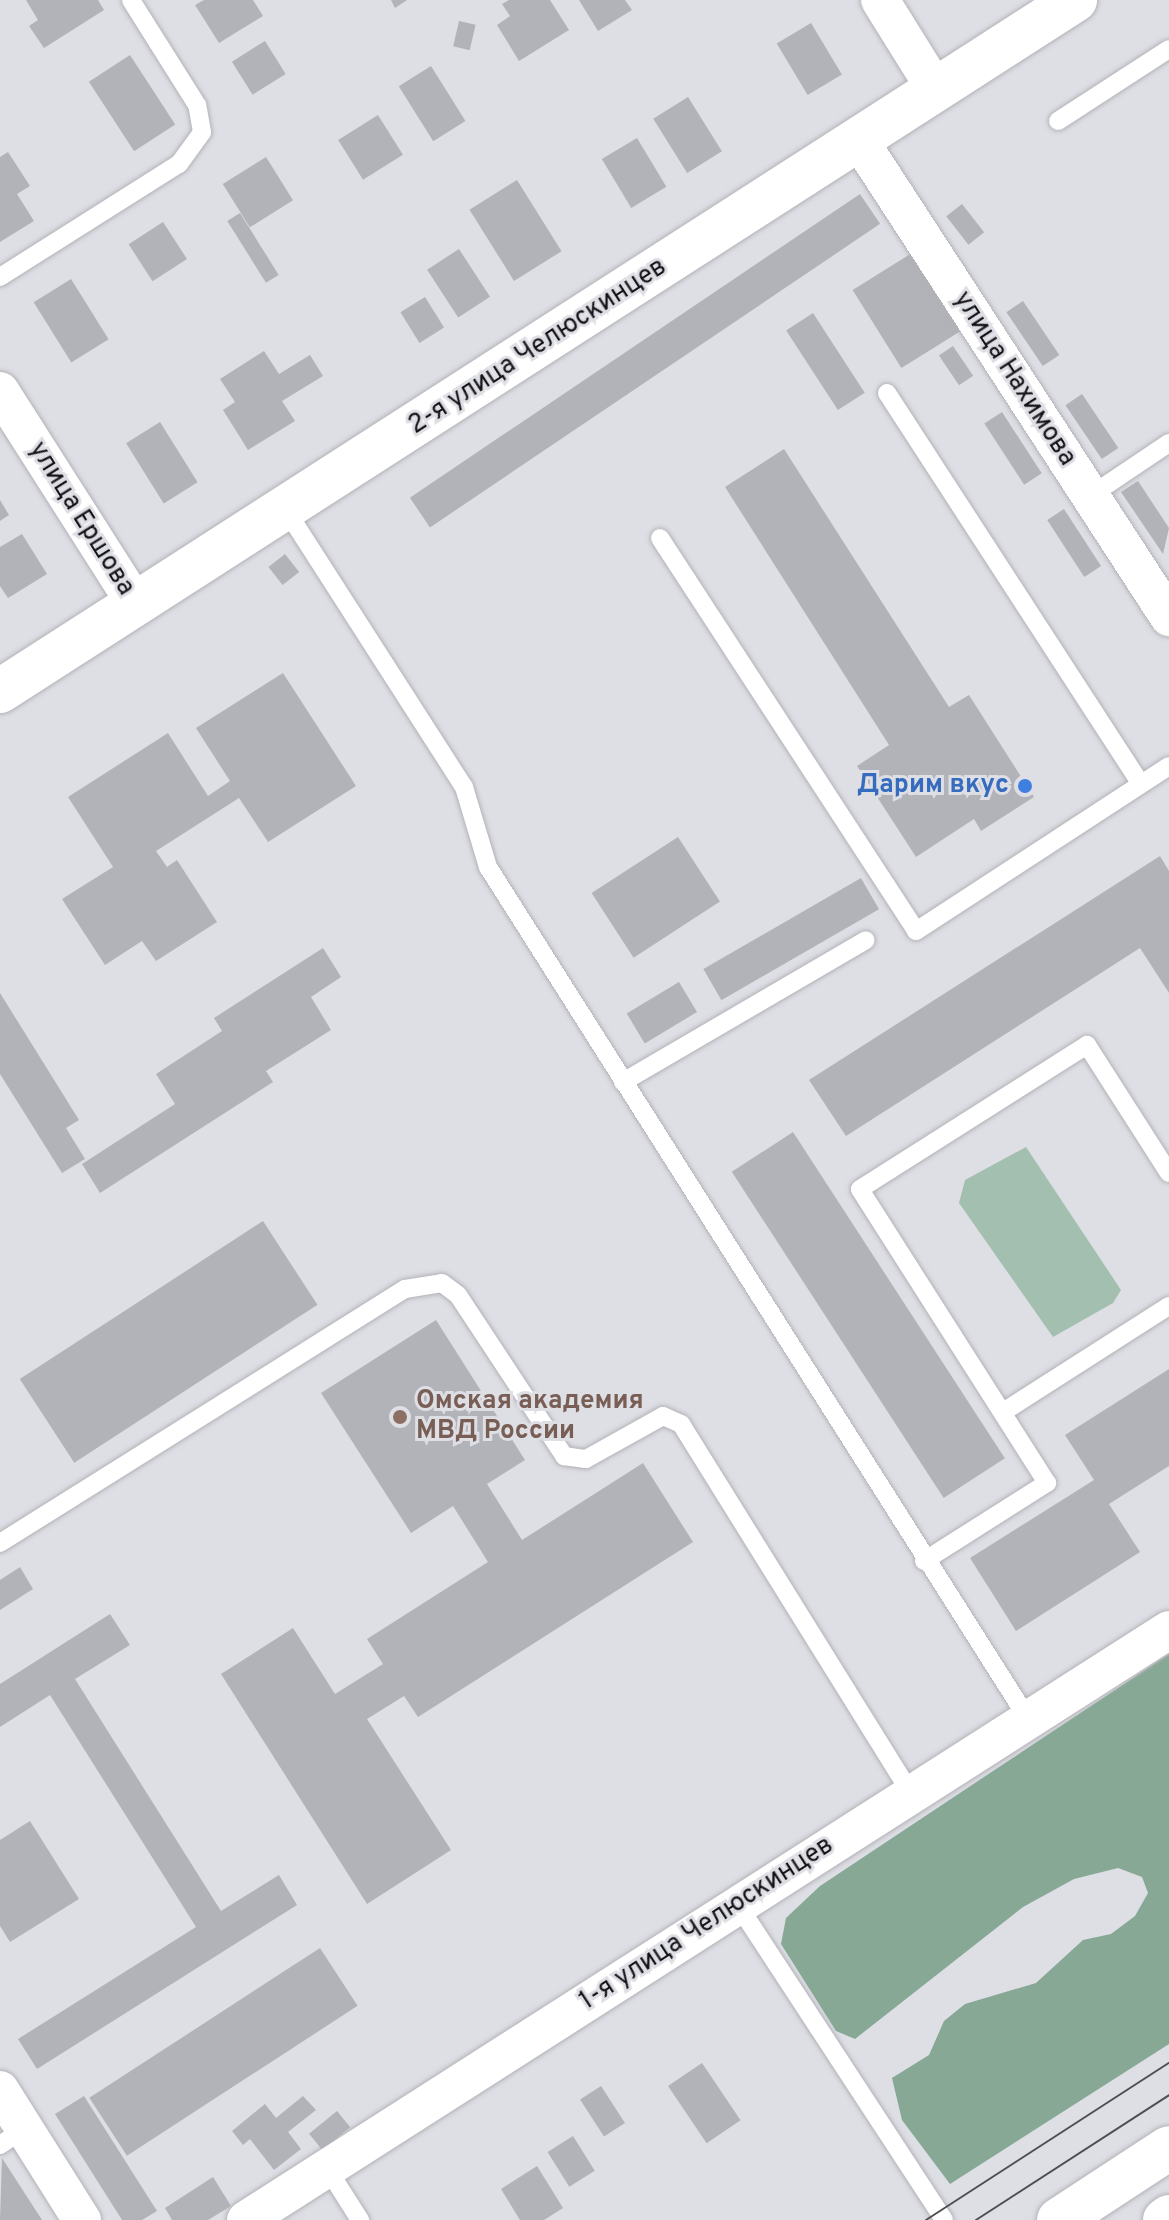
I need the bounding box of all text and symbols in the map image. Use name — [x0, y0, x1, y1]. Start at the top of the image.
street label: 2-я улица Челюскинцев — [403, 252, 673, 442]
street label: улица Нахимова — [946, 286, 1082, 472]
street label: улица Ершова — [21, 436, 141, 602]
place label: Дарим вкус — [857, 770, 1009, 802]
marker: Дарим вкус — [1016, 777, 1034, 795]
place label: Омская академия МВД России — [416, 1386, 644, 1448]
marker: Омская академия МВД России — [391, 1408, 409, 1426]
street label: 1-я улица Челюскинцев — [574, 1830, 840, 2018]

